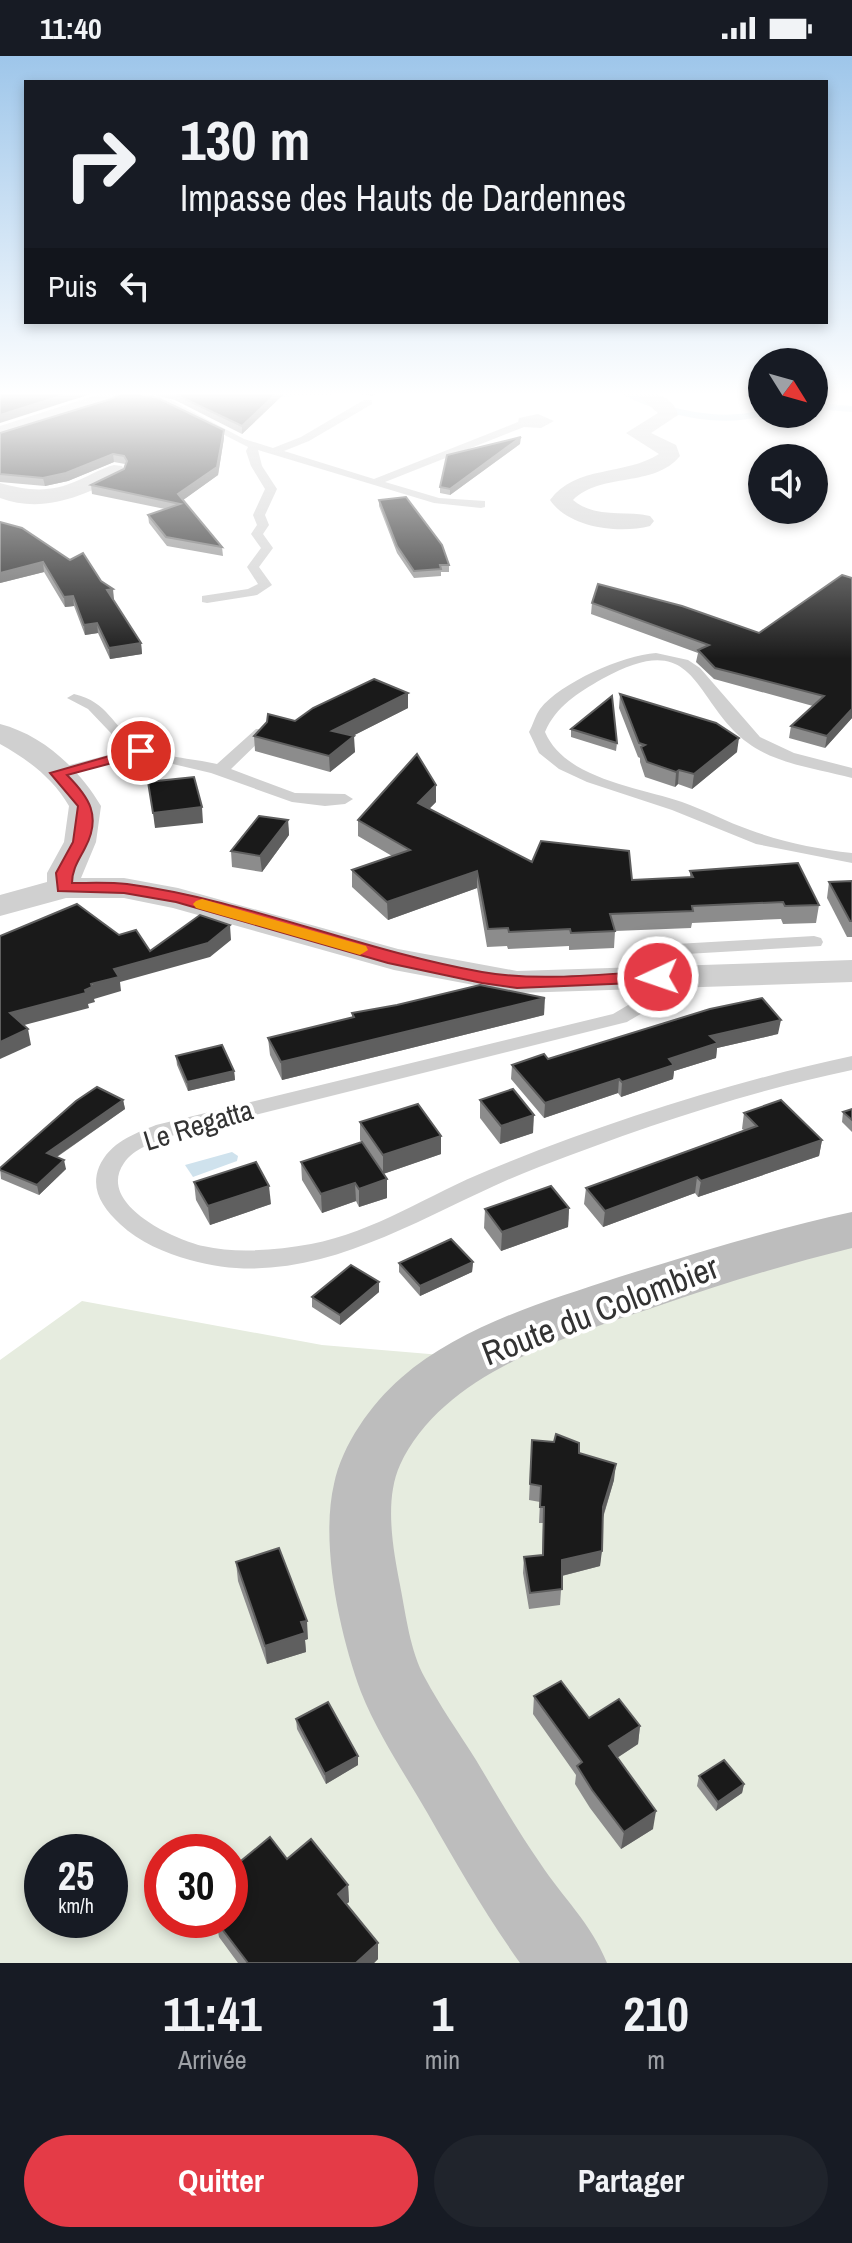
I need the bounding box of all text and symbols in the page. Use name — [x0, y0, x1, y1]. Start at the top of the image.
text: 11:40 — [40, 8, 102, 48]
text: 130 m — [180, 102, 310, 177]
icon: right — [48, 112, 152, 216]
text: Impasse des Hauts de Dardennes — [180, 174, 626, 222]
icon: left — [113, 264, 157, 308]
text: Puis — [48, 266, 97, 306]
north arrow — [748, 348, 828, 428]
map controls — [748, 348, 828, 524]
button: sound — [748, 444, 828, 524]
pin — [107, 717, 175, 785]
icon: arrive — [119, 729, 163, 773]
position arrow — [616, 935, 700, 1019]
street label: Le Regatta — [139, 1090, 257, 1160]
street label: Route du Colombier — [475, 1244, 725, 1376]
speed limit sign: 30 — [144, 1834, 248, 1938]
text: 25 — [58, 1849, 94, 1902]
text: km/h — [58, 1892, 94, 1919]
text: 11:41 — [163, 1981, 262, 2046]
text: 1 — [431, 1981, 453, 2046]
text: 210 — [623, 1981, 689, 2046]
text: Arrivée — [178, 2042, 247, 2077]
text: min — [425, 2042, 460, 2077]
text: m — [647, 2042, 665, 2077]
button: Quitter — [24, 2135, 418, 2227]
button: Partager — [434, 2135, 828, 2227]

